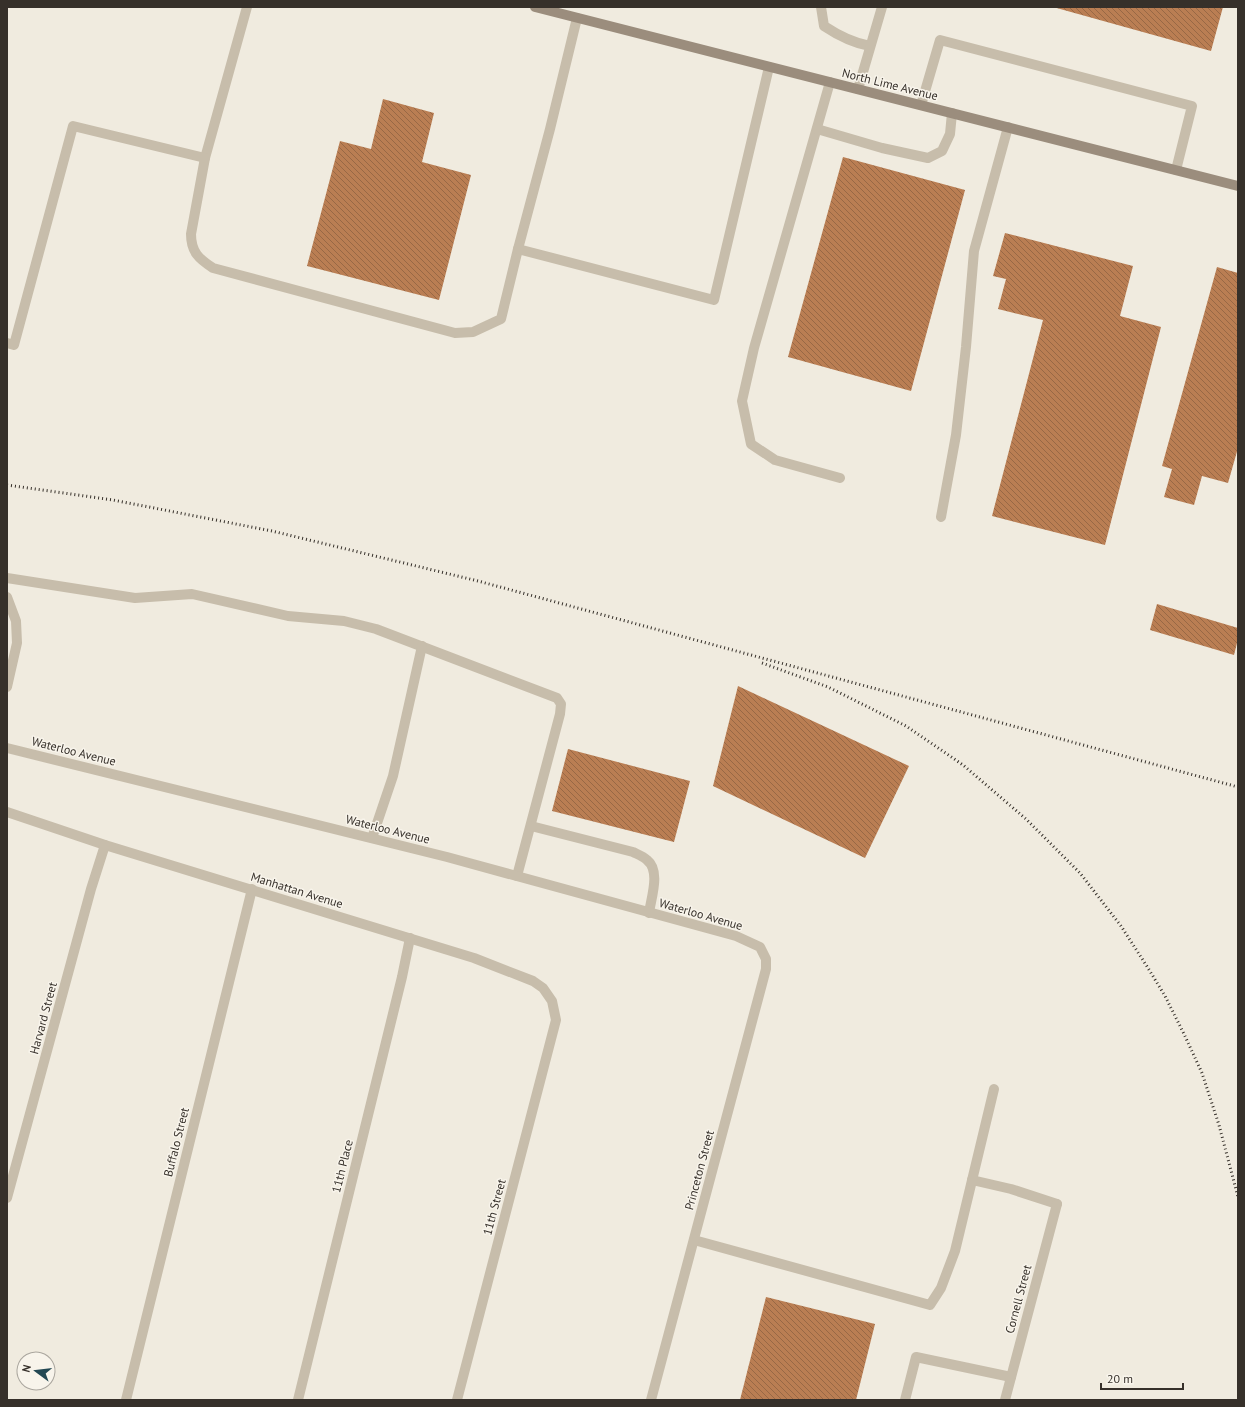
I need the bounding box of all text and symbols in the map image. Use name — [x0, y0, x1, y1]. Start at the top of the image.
street label: North Lime Avenue — [840, 65, 940, 103]
street label: Waterloo Avenue — [30, 733, 118, 769]
street label: Waterloo Avenue — [344, 811, 432, 847]
street label: Manhattan Avenue — [249, 869, 345, 911]
street label: Waterloo Avenue — [658, 895, 744, 933]
street label: Harvard Street — [26, 980, 60, 1056]
street label: Buffalo Street — [160, 1106, 192, 1178]
street label: Princeton Street — [681, 1128, 717, 1212]
street label: 11th Place — [328, 1138, 356, 1194]
street label: 11th Street — [479, 1177, 509, 1237]
street label: Cornell Street — [1002, 1263, 1034, 1335]
north arrow — [16, 1351, 56, 1391]
text: N — [19, 1363, 34, 1374]
scale bar — [1101, 1365, 1183, 1391]
text: 20 m — [1107, 1371, 1133, 1386]

